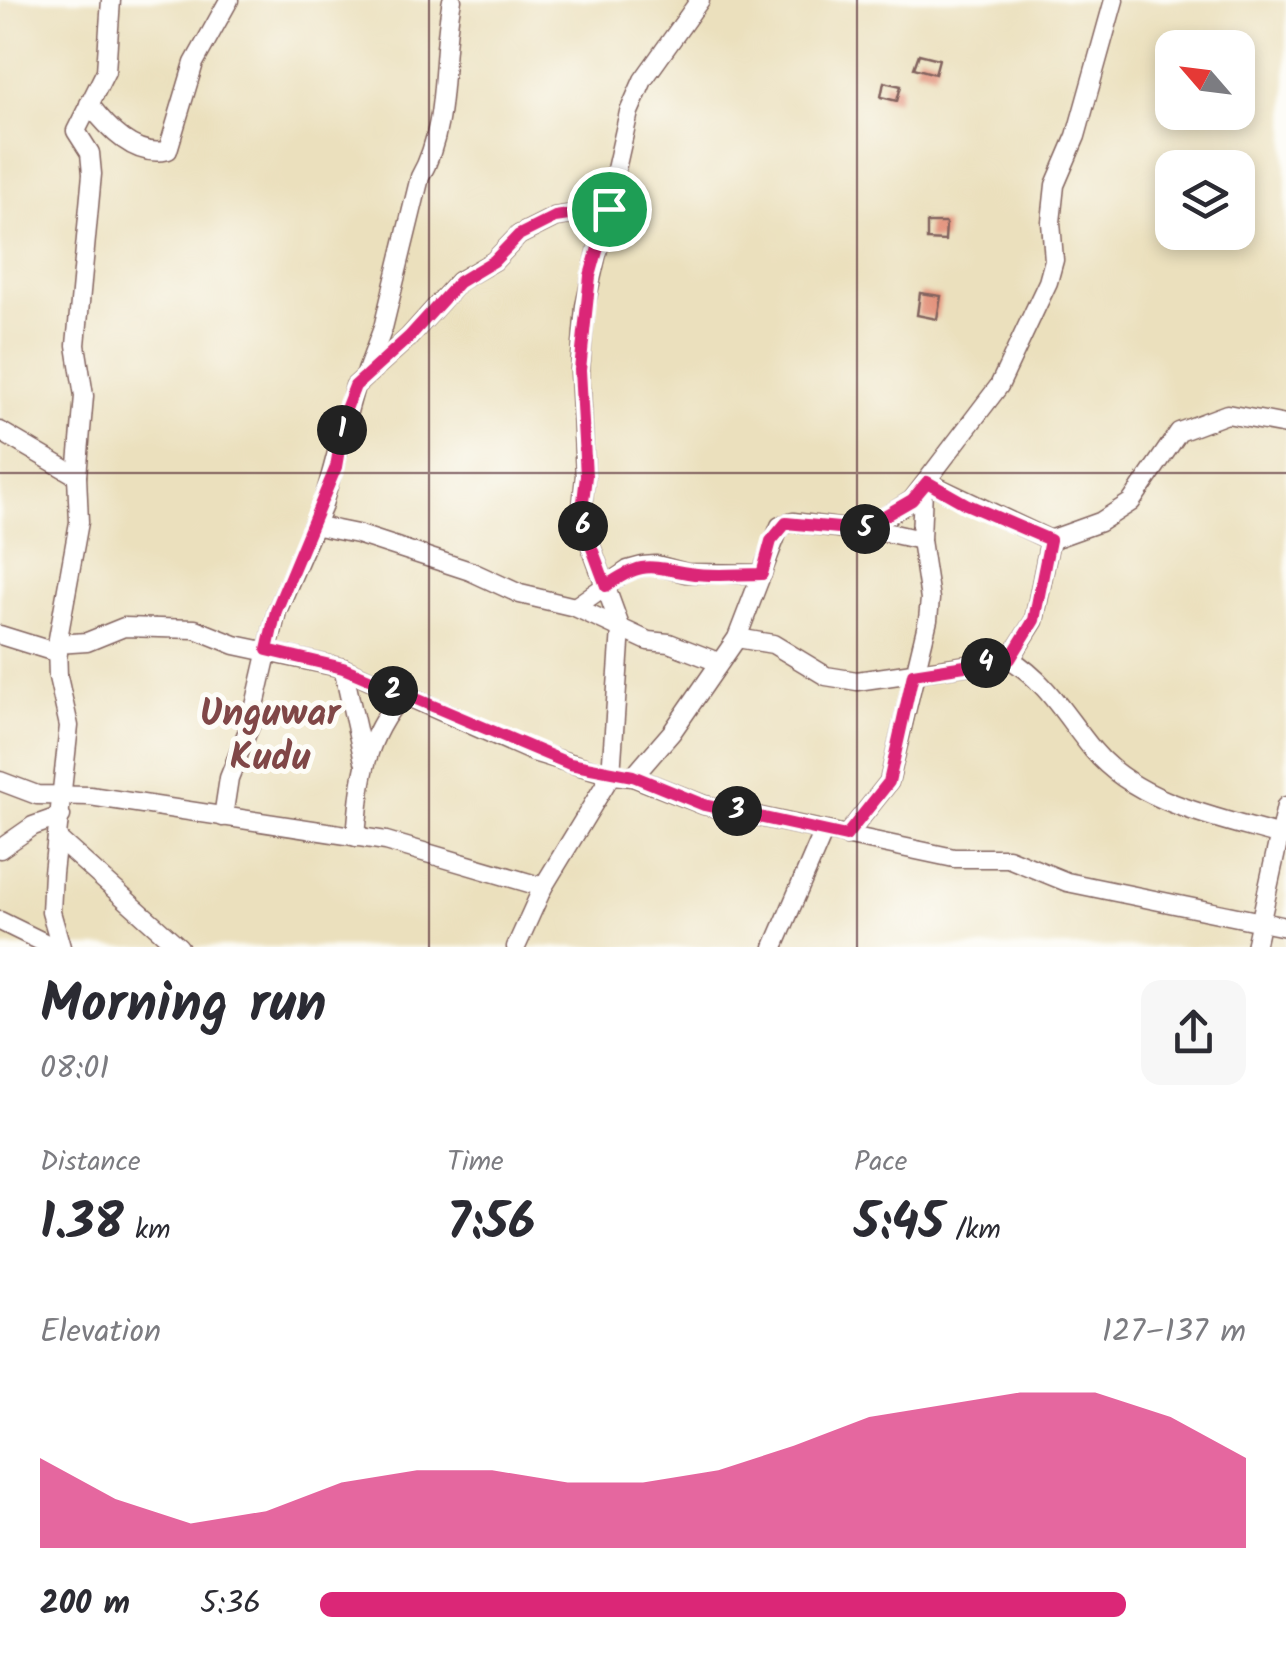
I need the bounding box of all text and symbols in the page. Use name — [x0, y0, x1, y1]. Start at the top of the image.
north arrow — [1155, 30, 1255, 130]
map controls — [1155, 30, 1255, 250]
button: layers — [1155, 150, 1255, 250]
pin — [567, 167, 652, 252]
icon: arrive — [582, 182, 637, 237]
pin: 1 — [317, 405, 367, 455]
text: 1 — [338, 407, 346, 452]
pin: 6 — [558, 501, 608, 551]
text: 6 — [575, 503, 591, 548]
pin: 5 — [840, 504, 890, 554]
text: 5 — [858, 506, 872, 551]
pin: 4 — [961, 638, 1011, 688]
text: 4 — [978, 640, 994, 685]
pin: 2 — [368, 666, 418, 716]
text: 2 — [385, 668, 401, 713]
district label: Unguwar Kudu — [200, 685, 343, 789]
pin: 3 — [712, 786, 762, 836]
text: 3 — [729, 788, 745, 833]
text: Morning run — [40, 963, 327, 1050]
button: share — [1141, 980, 1246, 1085]
text: 08:01 — [40, 1044, 109, 1095]
text: Distance — [40, 1140, 141, 1185]
text: Time — [447, 1140, 504, 1185]
text: Pace — [854, 1140, 907, 1185]
text: 1.38 — [40, 1185, 124, 1265]
text: 7:56 — [447, 1185, 535, 1265]
text: 5:45 — [854, 1185, 944, 1265]
text: km — [124, 1208, 170, 1253]
text: /km — [944, 1208, 1001, 1253]
text: Elevation — [40, 1307, 161, 1358]
text: 127–137 m — [1102, 1307, 1246, 1358]
text: 200 m — [40, 1579, 130, 1630]
text: 5:36 — [200, 1579, 261, 1630]

